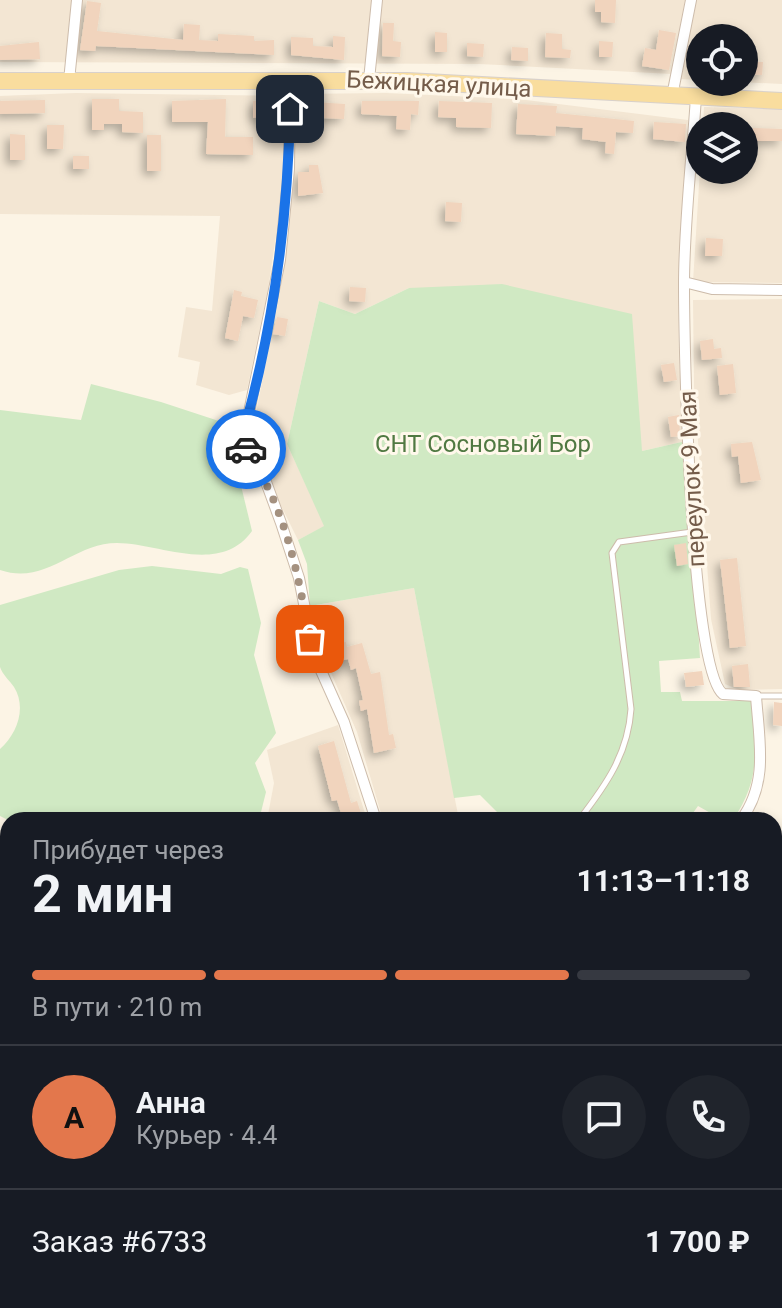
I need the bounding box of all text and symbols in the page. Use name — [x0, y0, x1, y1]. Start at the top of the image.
map controls — [686, 24, 758, 184]
button: locate — [686, 24, 758, 96]
street label: Бежицкая улица — [346, 65, 532, 103]
pin — [256, 75, 324, 143]
icon: home — [268, 87, 312, 131]
button: layers — [686, 112, 758, 184]
street label: переулок 9 Мая — [673, 390, 711, 568]
courier — [206, 409, 286, 489]
icon: car — [224, 427, 268, 471]
park label: СНТ Сосновый Бор — [375, 430, 591, 458]
pin — [276, 605, 344, 673]
icon: bag — [288, 617, 332, 661]
text: Прибудет через — [32, 835, 224, 865]
text: 11:13–11:18 — [576, 863, 750, 898]
text: 2 мин — [32, 864, 173, 925]
text: В пути · 210 m — [32, 992, 202, 1022]
button: chat — [562, 1075, 646, 1159]
button: phone — [666, 1075, 750, 1159]
text: Анна — [136, 1085, 206, 1120]
text: А — [64, 1100, 84, 1135]
text: Курьер · 4.4 — [136, 1120, 277, 1150]
text: Заказ #6733 — [32, 1224, 207, 1259]
text: 1 700 ₽ — [645, 1224, 750, 1259]

